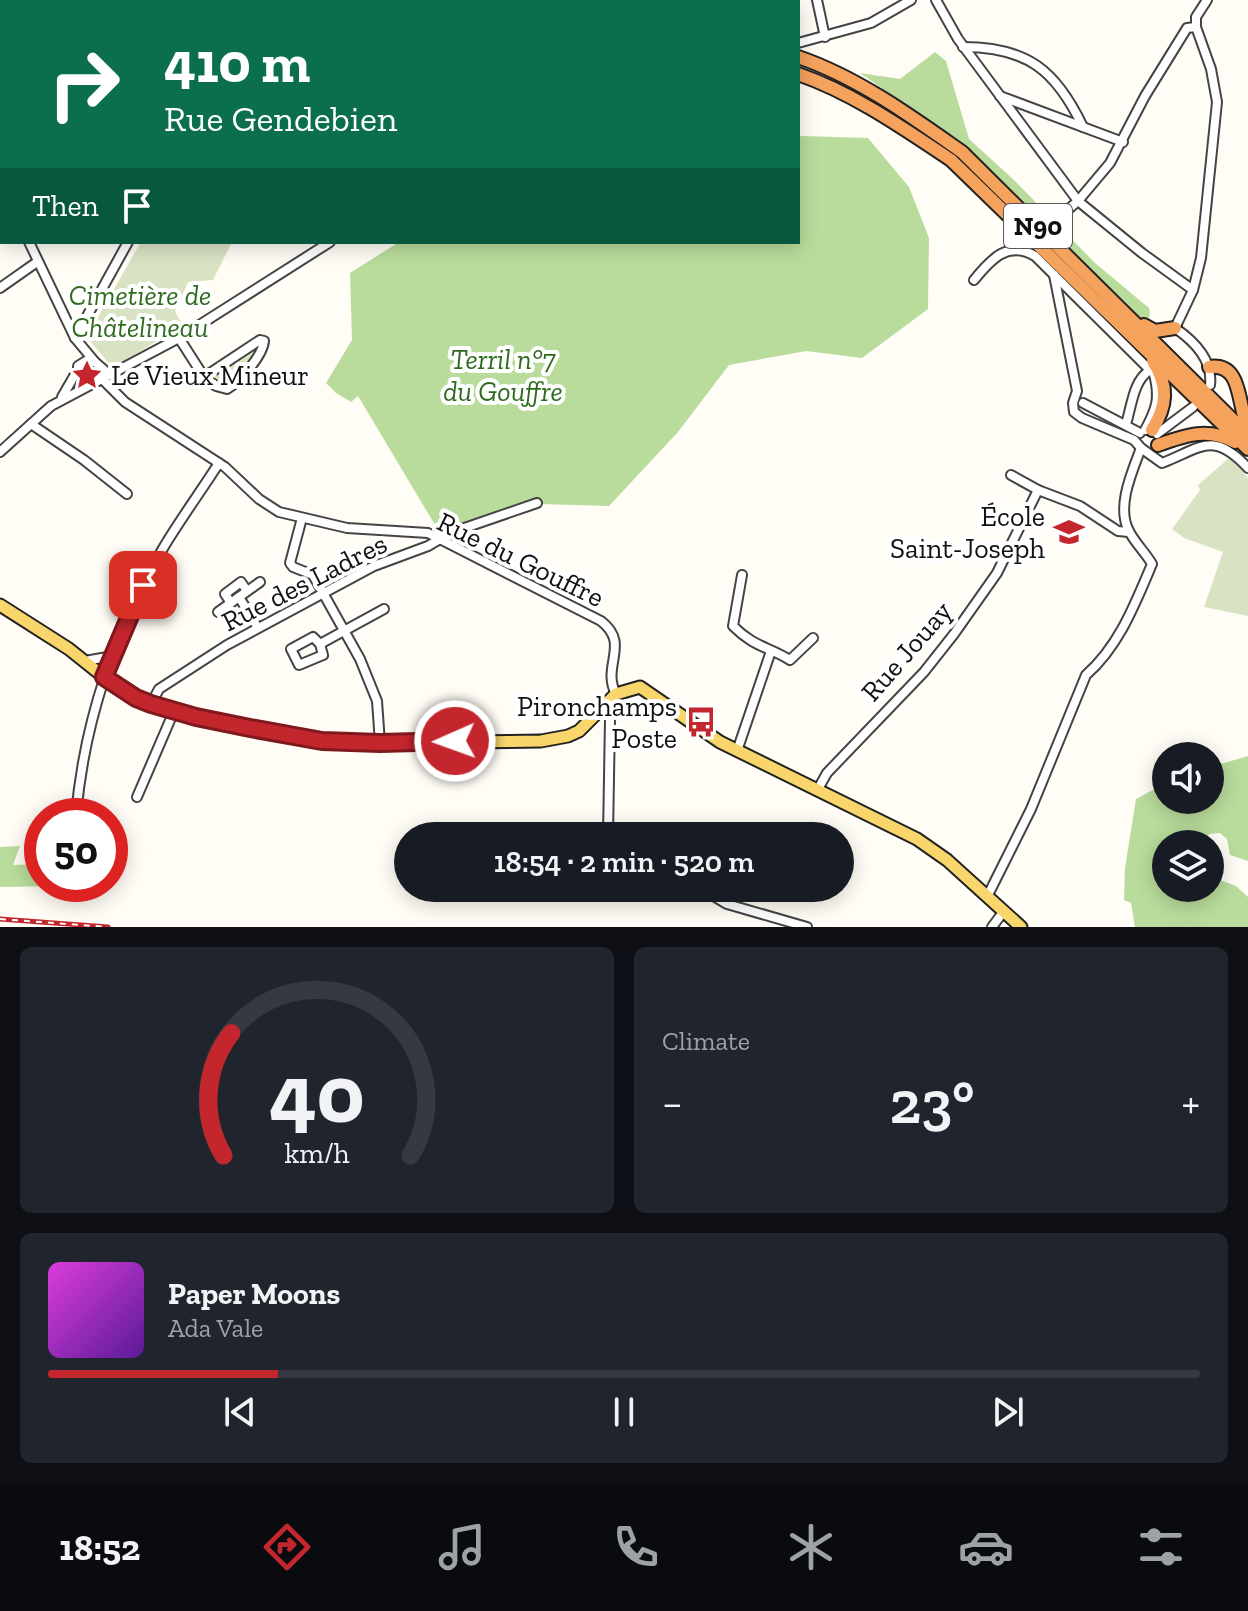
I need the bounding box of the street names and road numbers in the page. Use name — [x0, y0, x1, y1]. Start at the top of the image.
road number: N90 — [1004, 204, 1072, 248]
street label: Rue du Gouffre — [432, 505, 610, 614]
street label: Rue des Ladres — [216, 527, 392, 638]
street label: Rue Jouay — [854, 594, 959, 708]

